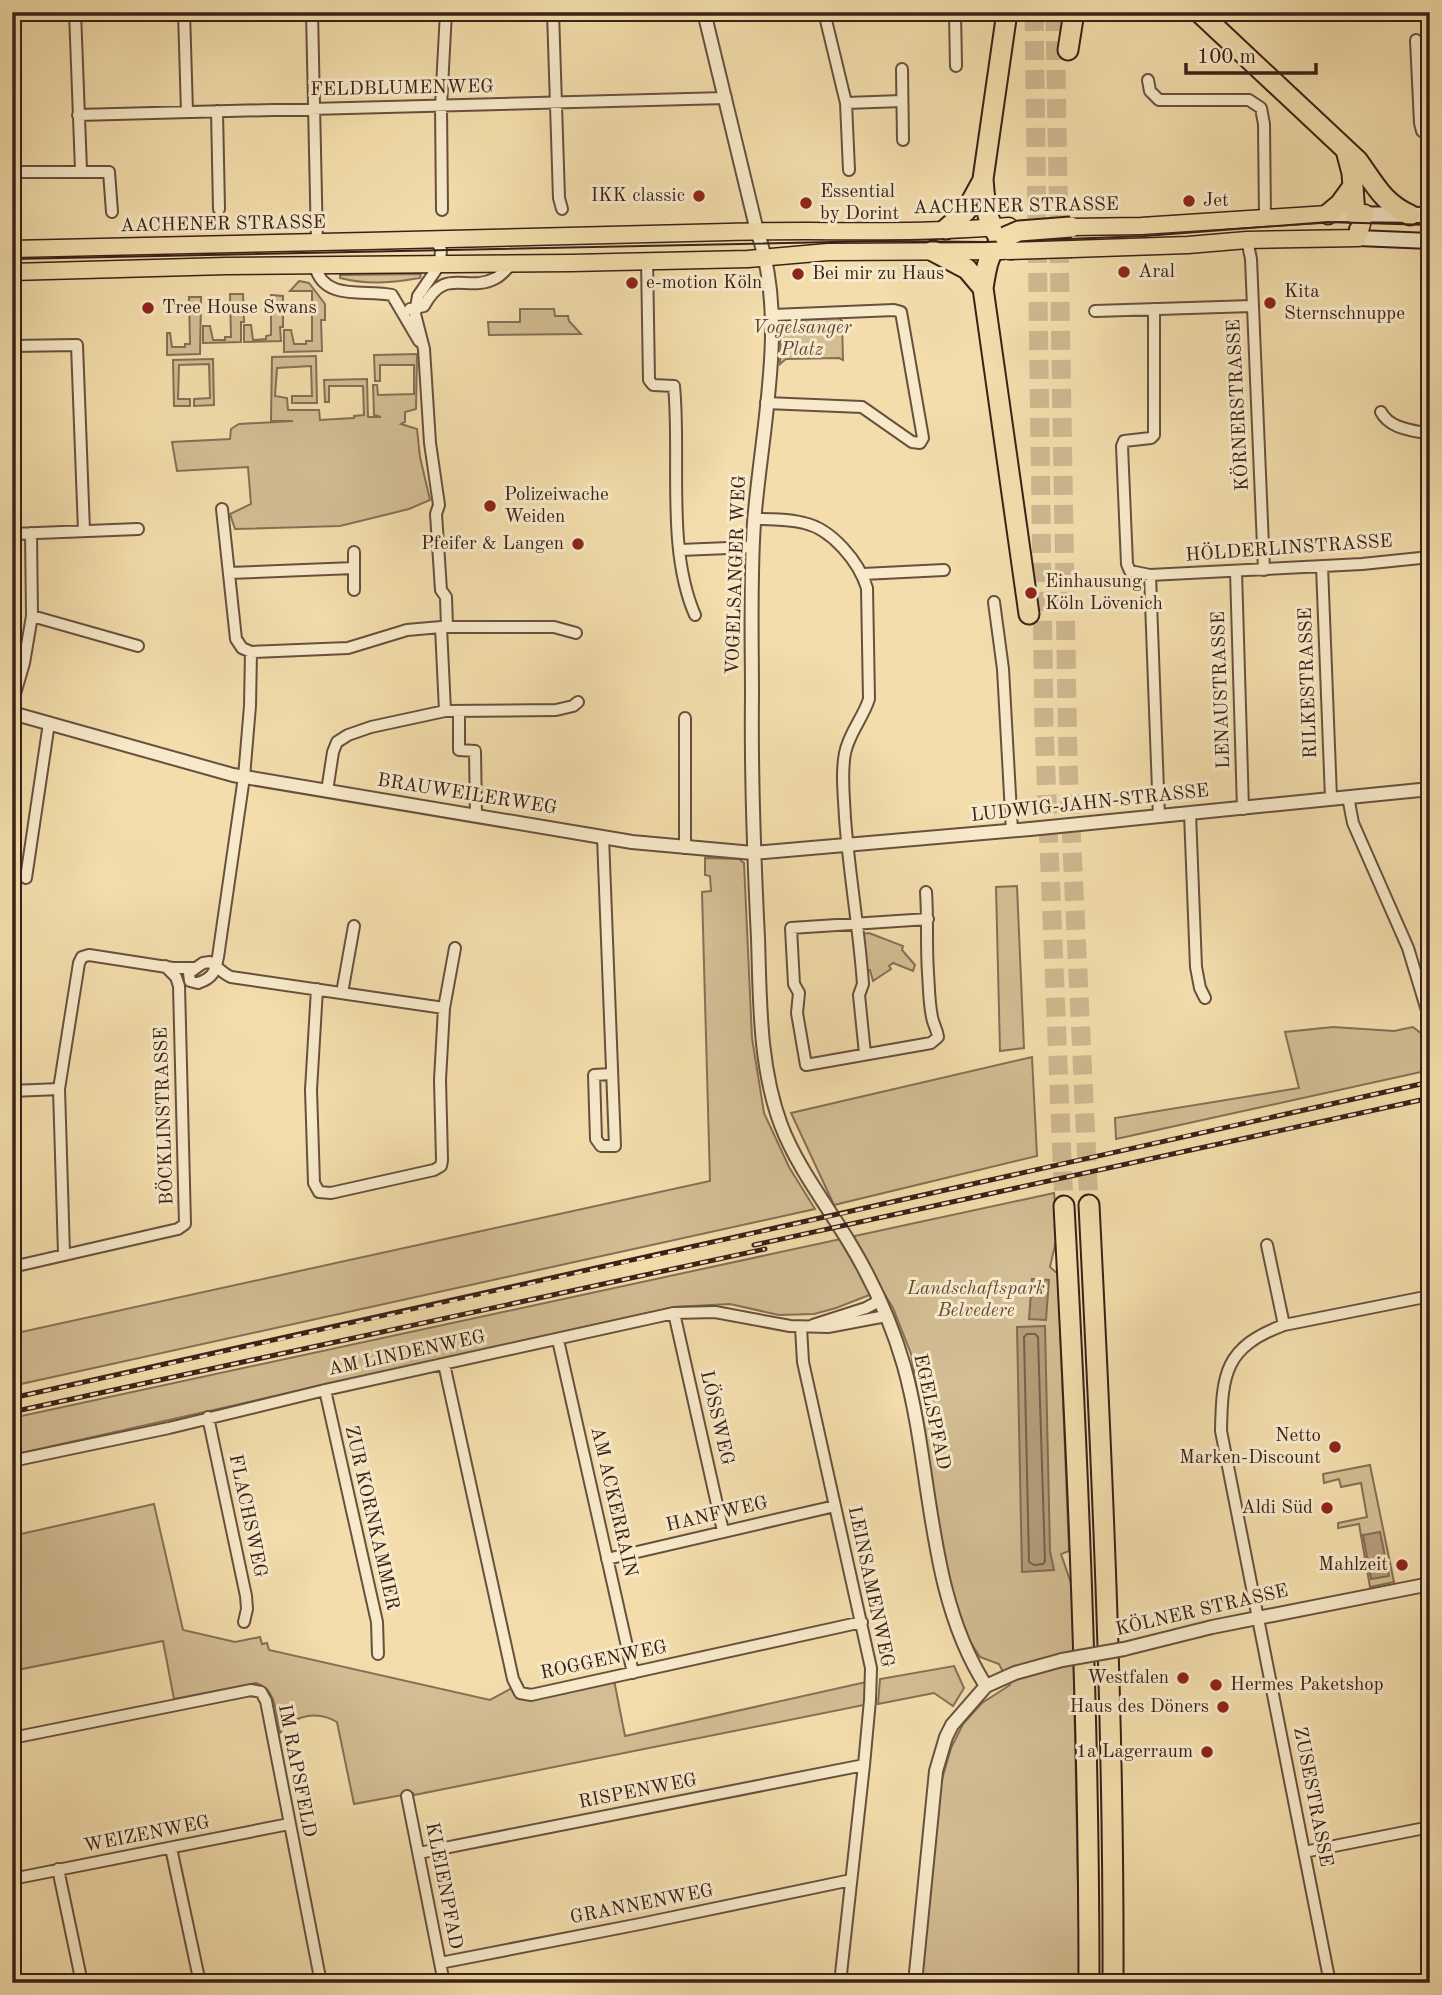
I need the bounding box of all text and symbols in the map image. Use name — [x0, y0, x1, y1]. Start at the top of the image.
scale bar — [1186, 32, 1316, 76]
text: 100 m — [1197, 47, 1256, 68]
street label: FELDBLUMENWEG — [310, 78, 494, 100]
place label: Essential by Dorint — [820, 183, 899, 224]
place label: IKK classic — [591, 187, 685, 206]
marker: IKK classic — [691, 188, 707, 204]
place label: Jet — [1203, 192, 1229, 211]
marker: Jet — [1181, 193, 1197, 209]
marker: Essential by Dorint — [798, 195, 814, 211]
street label: AACHENER STRASSE — [913, 196, 1119, 218]
street label: AACHENER STRASSE — [120, 214, 326, 236]
place label: Aral — [1138, 263, 1175, 282]
marker: Aral — [1116, 264, 1132, 280]
place label: Bei mir zu Haus — [812, 265, 944, 284]
marker: Bei mir zu Haus — [790, 266, 806, 282]
place label: e-motion Köln — [646, 274, 762, 293]
marker: e-motion Köln — [624, 275, 640, 291]
place label: Kita Sternschnuppe — [1284, 283, 1405, 324]
marker: Kita Sternschnuppe — [1262, 295, 1278, 311]
place label: Tree House Swans — [162, 299, 317, 318]
marker: Tree House Swans — [140, 300, 156, 316]
park label: Vogelsanger Platz — [752, 319, 853, 360]
street label: KÖRNERSTRASSE — [1221, 319, 1253, 492]
street label: VOGELSANGER WEG — [724, 475, 750, 675]
place label: Polizeiwache Weiden — [504, 486, 609, 527]
marker: Polizeiwache Weiden — [482, 498, 498, 514]
street label: HÖLDERLINSTRASSE — [1185, 528, 1393, 566]
place label: Pfeifer & Langen — [421, 535, 564, 554]
marker: Pfeifer & Langen — [570, 536, 586, 552]
place label: Einhausung Köln Lövenich — [1045, 573, 1163, 614]
marker: Einhausung Köln Lövenich — [1023, 585, 1039, 601]
street label: RILKESTRASSE — [1297, 607, 1321, 759]
street label: LENAUSTRASSE — [1210, 611, 1234, 769]
street label: BRAUWEILERWEG — [376, 771, 559, 819]
street label: LUDWIG-JAHN-STRASSE — [970, 782, 1210, 826]
street label: BÖCKLINSTRASSE — [148, 1026, 178, 1206]
park label: Landschaftspark Belvedere — [906, 1280, 1045, 1321]
street label: AM LINDENWEG — [327, 1328, 488, 1380]
street label: EGELSPFAD — [909, 1352, 953, 1472]
street label: LÖSSWEG — [696, 1368, 740, 1468]
street label: ZUR KORNKAMMER — [341, 1424, 401, 1612]
street label: AM ACKERRAIN — [586, 1425, 640, 1579]
place label: Netto Marken-Discount — [1179, 1427, 1321, 1468]
marker: Netto Marken-Discount — [1327, 1439, 1343, 1455]
street label: FLACHSWEG — [225, 1453, 269, 1580]
street label: HANFWEG — [664, 1494, 770, 1536]
place label: Aldi Süd — [1241, 1499, 1313, 1518]
marker: Aldi Süd — [1319, 1500, 1335, 1516]
street label: LEINSAMENWEG — [844, 1505, 896, 1670]
place label: Mahlzeit — [1318, 1556, 1388, 1575]
marker: Mahlzeit — [1394, 1557, 1410, 1573]
street label: KÖLNER STRASSE — [1113, 1578, 1290, 1640]
street label: ROGGENWEG — [539, 1638, 669, 1684]
place label: Westfalen — [1087, 1669, 1169, 1688]
marker: Westfalen — [1175, 1670, 1191, 1686]
place label: Hermes Paketshop — [1230, 1676, 1383, 1695]
marker: Hermes Paketshop — [1208, 1677, 1224, 1693]
place label: Haus des Döners — [1069, 1698, 1209, 1717]
marker: Haus des Döners — [1215, 1699, 1231, 1715]
street label: IM RAPSFELD — [274, 1703, 318, 1839]
street label: ZUSESTRASSE — [1289, 1725, 1335, 1869]
place label: 1a Lagerraum — [1076, 1743, 1193, 1762]
marker: 1a Lagerraum — [1199, 1744, 1215, 1760]
street label: RISPENWEG — [577, 1771, 699, 1813]
street label: WEIZENWEG — [82, 1813, 212, 1857]
street label: KLEIENPFAD — [421, 1821, 465, 1951]
street label: GRANNENWEG — [569, 1882, 716, 1928]

